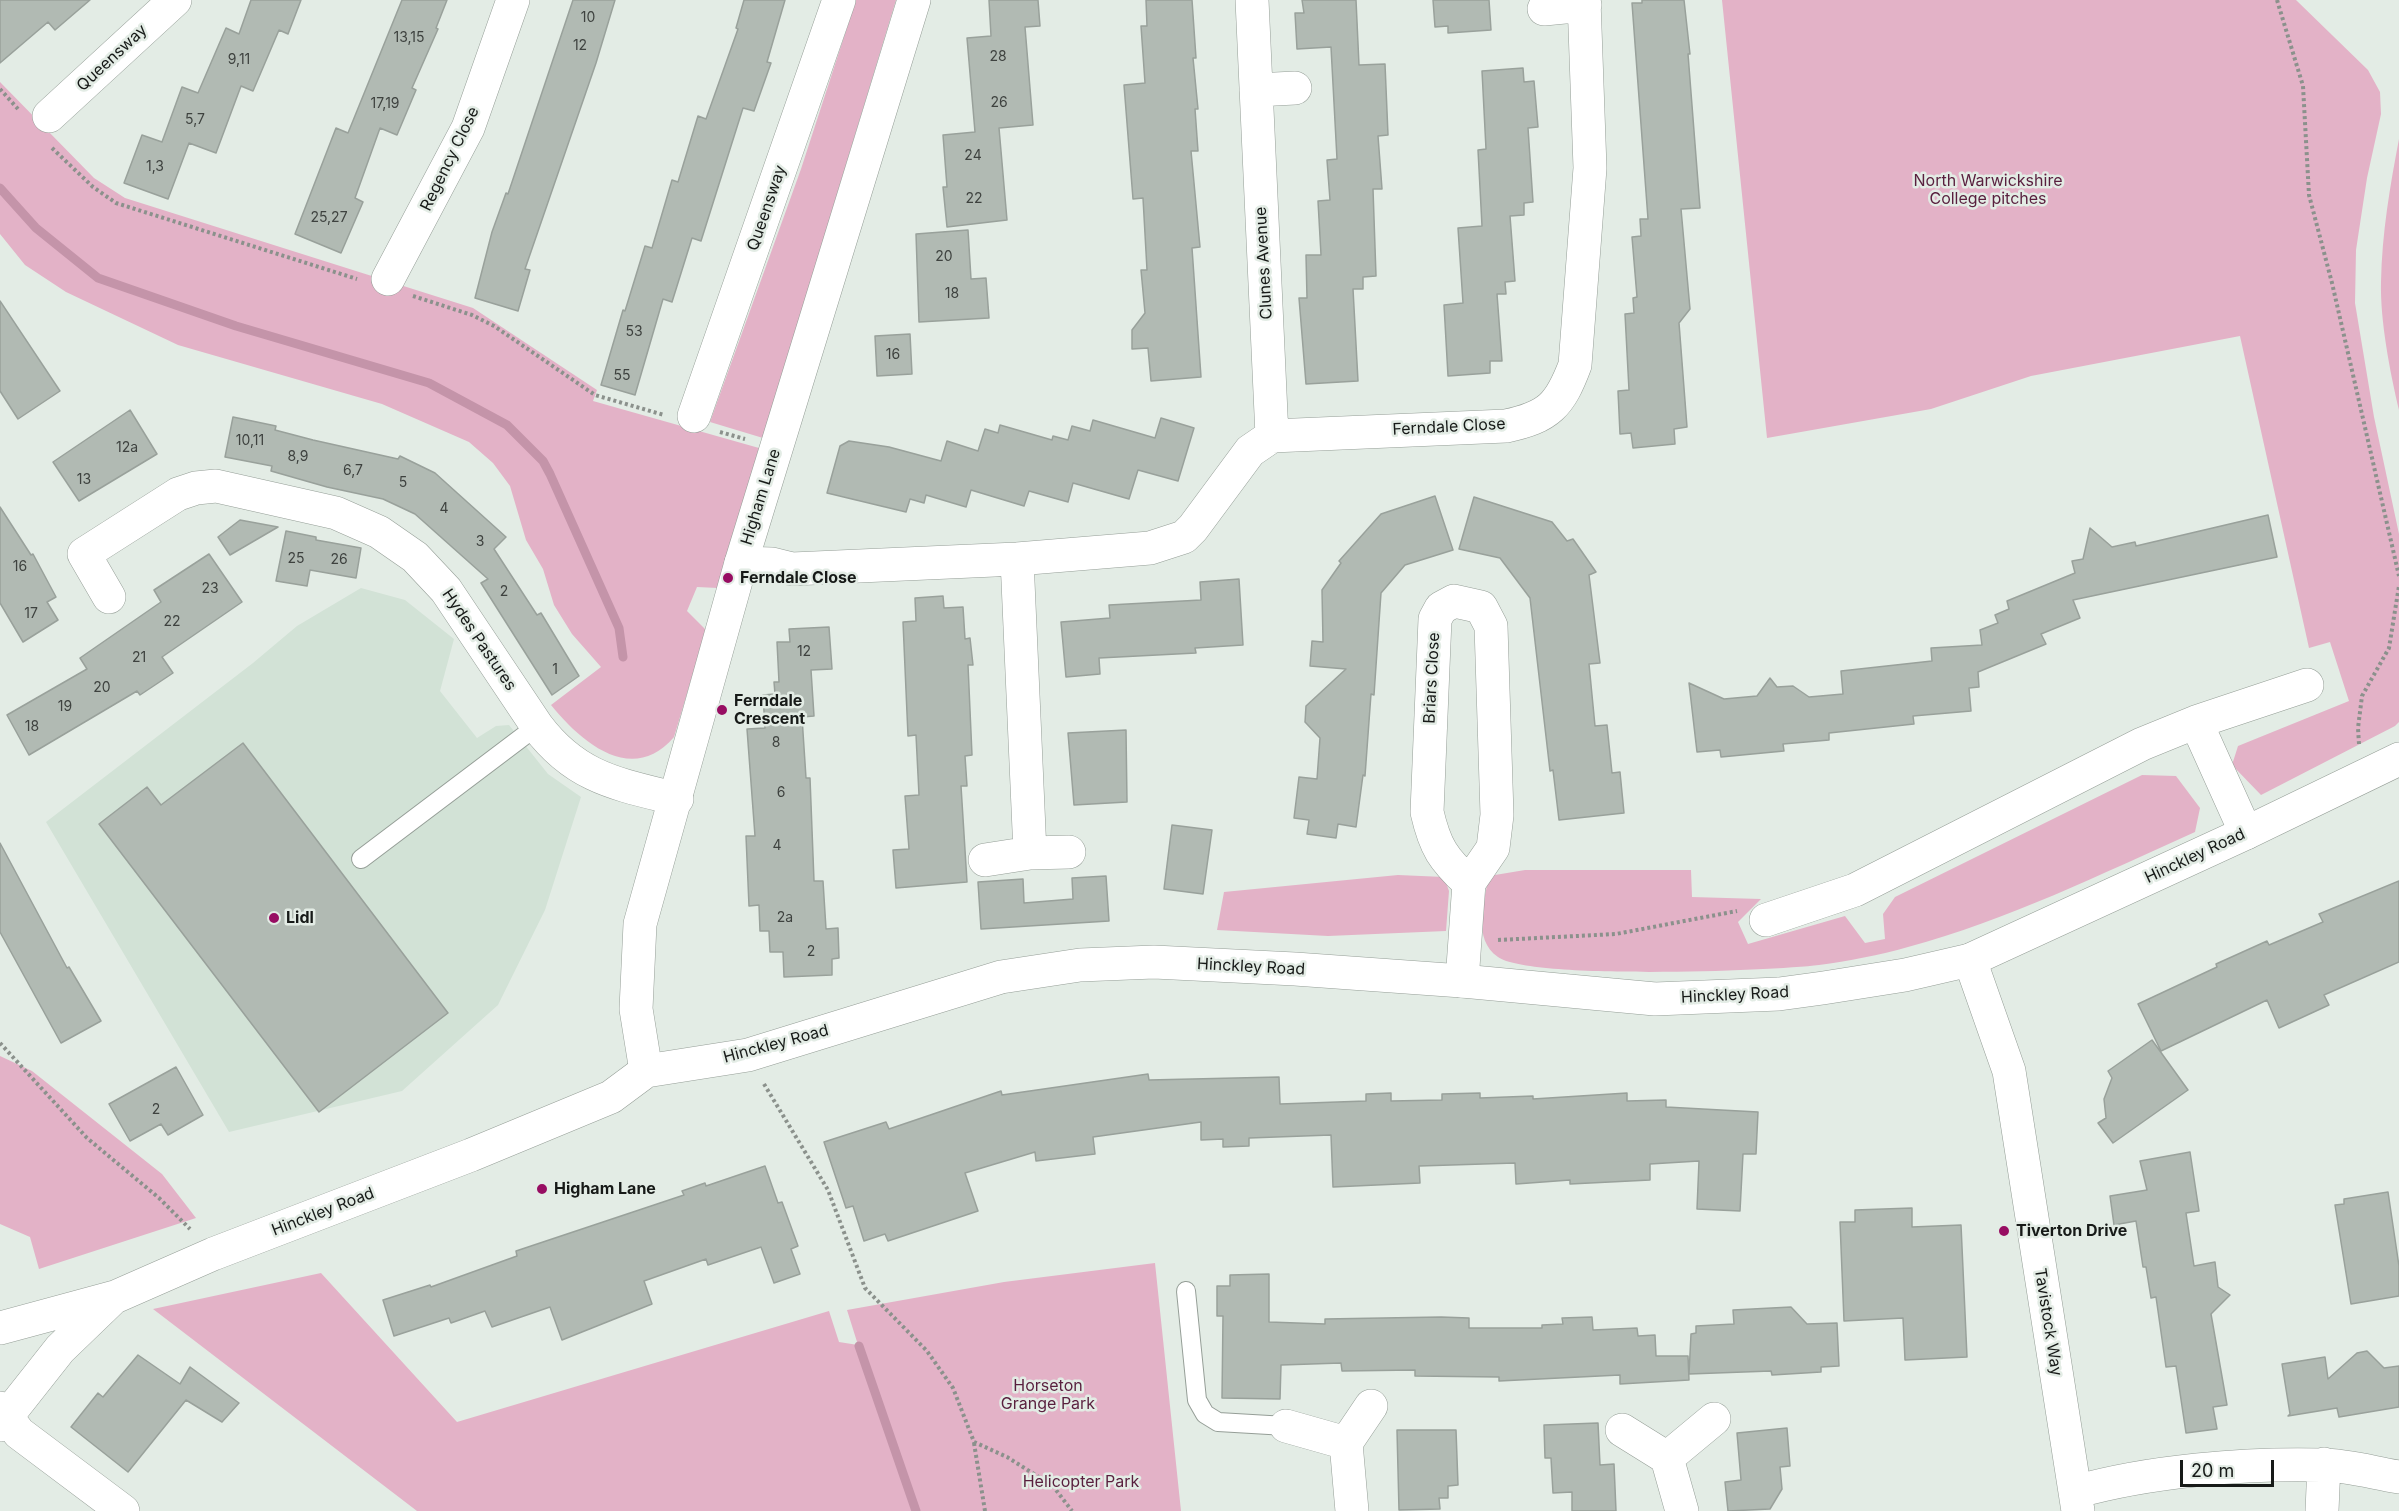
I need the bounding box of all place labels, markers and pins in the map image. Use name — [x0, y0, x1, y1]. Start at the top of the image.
place label: Ferndale Close — [740, 568, 857, 588]
marker: Ferndale Close — [721, 571, 735, 585]
place label: Ferndale Crescent — [734, 691, 805, 729]
marker: Ferndale Crescent — [715, 703, 729, 717]
place label: Lidl — [286, 908, 314, 928]
marker: Lidl — [267, 911, 281, 925]
place label: Higham Lane — [554, 1179, 656, 1199]
marker: Higham Lane — [535, 1182, 549, 1196]
place label: Tiverton Drive — [2016, 1221, 2127, 1241]
marker: Tiverton Drive — [1997, 1224, 2011, 1238]

